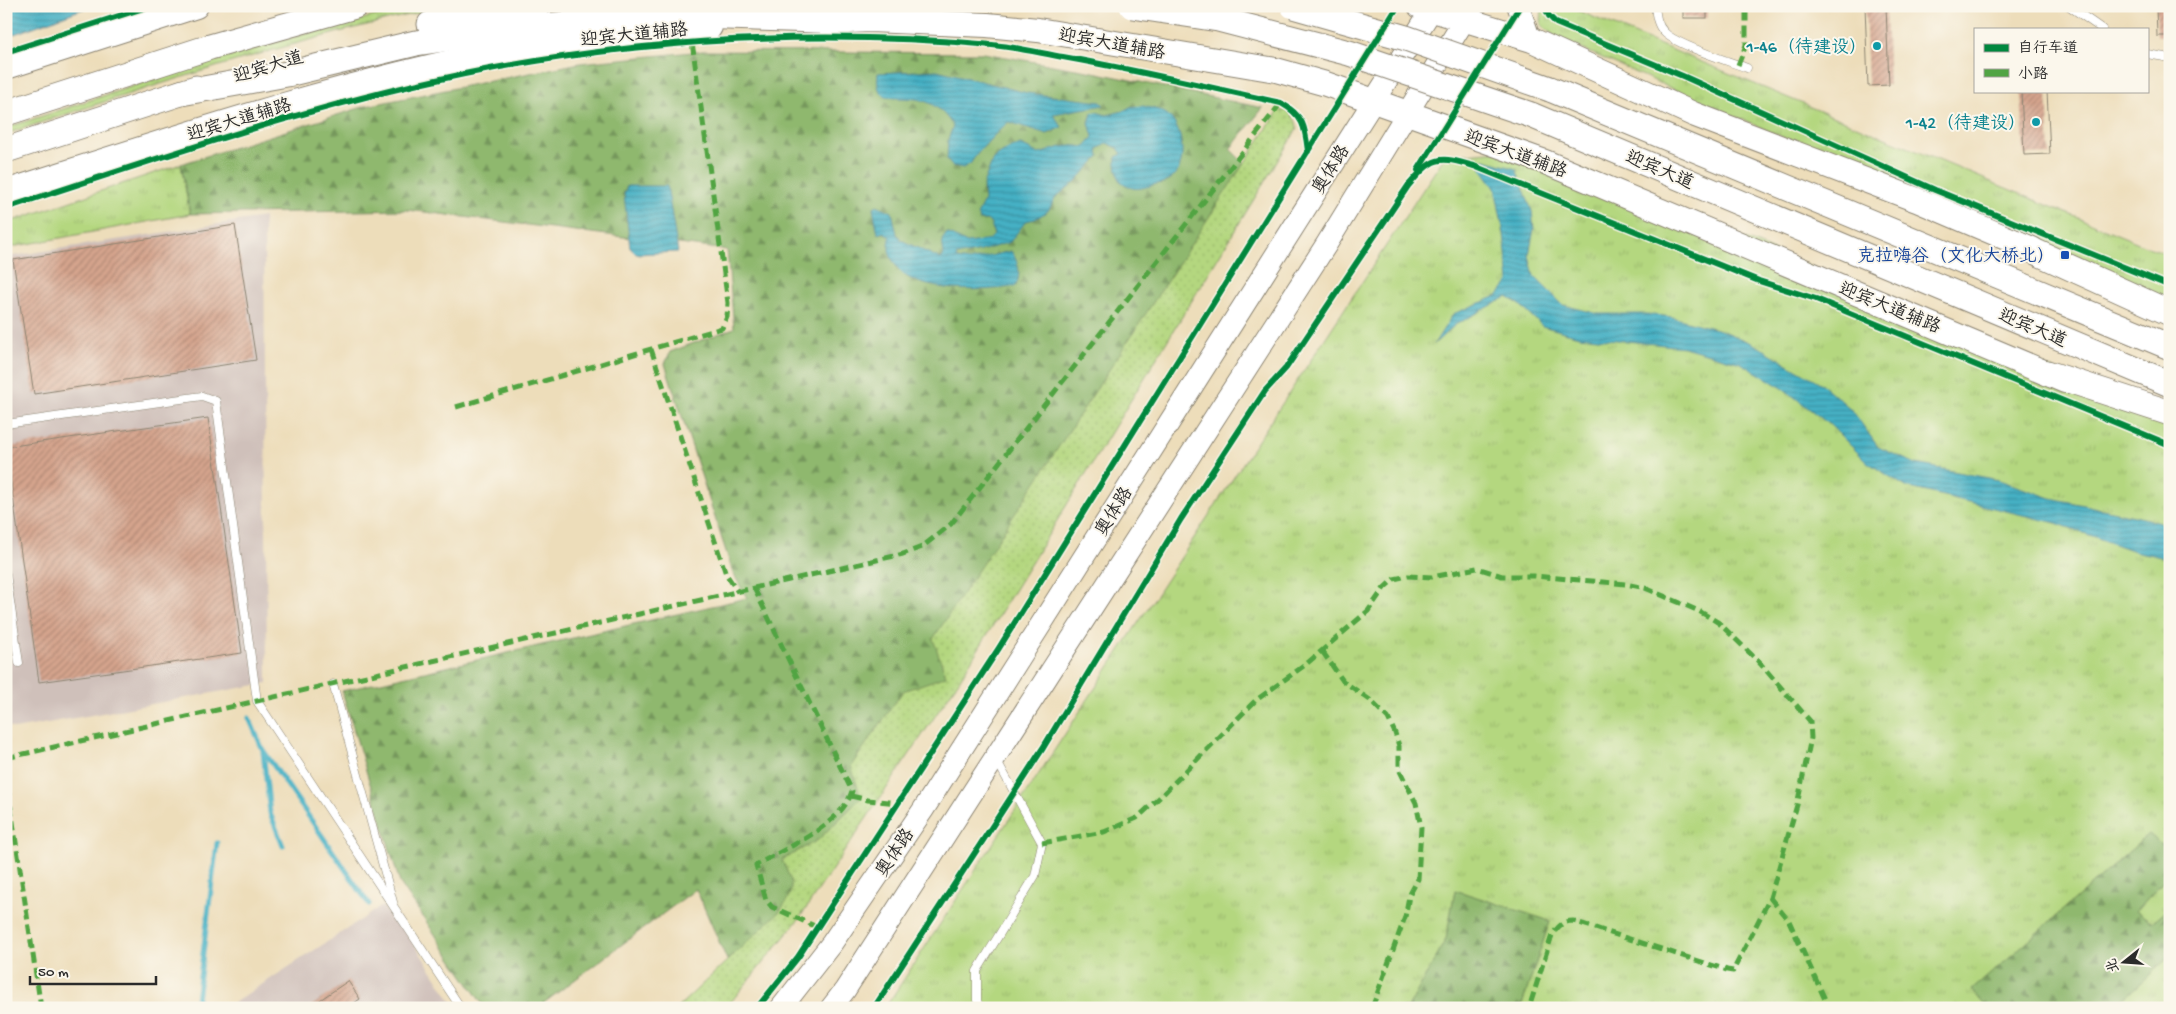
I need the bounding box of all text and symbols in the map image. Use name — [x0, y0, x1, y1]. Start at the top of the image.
street label: 迎宾大道辅路 — [579, 19, 689, 53]
street label: 迎宾大道辅路 — [1057, 25, 1167, 65]
legend — [1974, 28, 2148, 92]
place label: 1-46（待建设） — [1745, 36, 1867, 59]
marker: 1-46（待建设） — [1871, 40, 1883, 52]
text: 自行车道 — [2018, 40, 2078, 58]
street label: 迎宾大道 — [231, 47, 306, 89]
text: 小路 — [2018, 66, 2048, 84]
street label: 迎宾大道辅路 — [185, 95, 294, 147]
place label: 1-42（待建设） — [1905, 112, 2026, 135]
marker: 1-42（待建设） — [2030, 116, 2042, 128]
street label: 迎宾大道辅路 — [1461, 126, 1570, 184]
street label: 奥体路 — [1308, 141, 1355, 199]
street label: 迎宾大道 — [1622, 147, 1697, 195]
place label: 克拉嗨谷（文化大桥北） — [1857, 246, 2055, 268]
marker: 克拉嗨谷（文化大桥北） — [2059, 249, 2071, 261]
street label: 迎宾大道辅路 — [1835, 278, 1943, 339]
street label: 迎宾大道 — [1995, 305, 2070, 353]
street label: 奥体路 — [1091, 483, 1138, 541]
street label: 奥体路 — [871, 825, 920, 882]
north arrow — [2098, 936, 2148, 986]
scale bar — [30, 954, 156, 986]
text: 北 — [2104, 956, 2124, 974]
text: 50 m — [38, 964, 69, 982]

